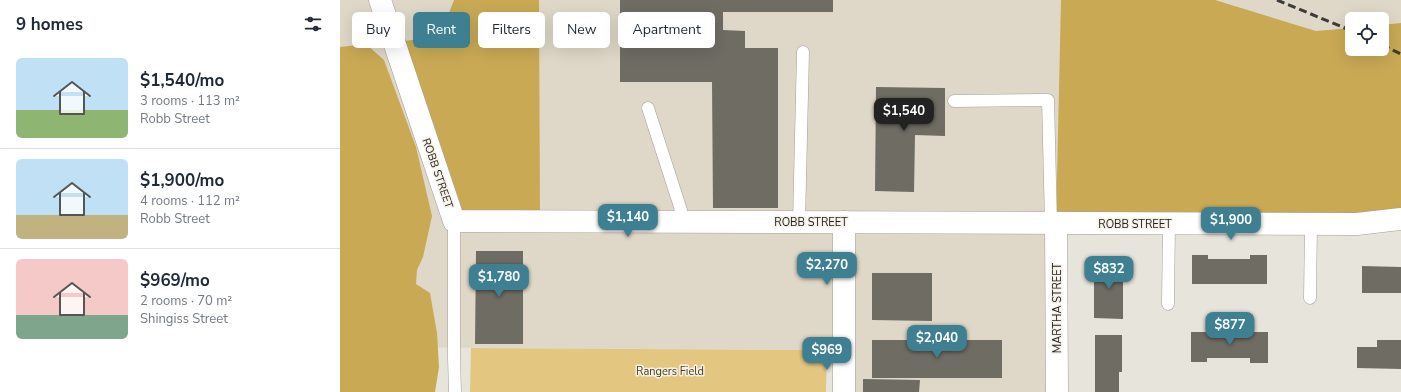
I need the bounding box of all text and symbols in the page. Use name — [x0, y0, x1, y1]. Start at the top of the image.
chip: Buy — [352, 12, 405, 48]
chip: Rent — [413, 12, 470, 48]
chip: Filters — [478, 12, 545, 48]
chip: New — [553, 12, 610, 48]
chip: Apartment — [618, 12, 715, 48]
map controls — [1345, 12, 1389, 56]
button: locate — [1345, 12, 1389, 56]
text: 9 homes — [16, 13, 83, 36]
icon: filters — [302, 13, 324, 35]
text: $1,540/mo — [140, 69, 224, 92]
icon: home — [48, 74, 96, 122]
text: 3 rooms · 113 m² — [140, 92, 240, 110]
pin: $1,540 — [871, 98, 937, 132]
text: $1,540 — [883, 102, 925, 120]
text: Robb Street — [140, 110, 210, 128]
street label: ROBB STREET — [418, 136, 457, 211]
text: $1,900/mo — [140, 169, 224, 192]
icon: home — [48, 175, 96, 223]
text: 4 rooms · 112 m² — [140, 192, 240, 210]
pin: $1,140 — [595, 204, 661, 238]
pin: $1,900 — [1198, 207, 1264, 241]
text: $1,140 — [607, 208, 649, 226]
text: Robb Street — [140, 210, 210, 228]
text: $1,900 — [1210, 211, 1252, 229]
street label: ROBB STREET — [774, 215, 848, 230]
street label: ROBB STREET — [1098, 217, 1172, 232]
pin: $2,270 — [794, 252, 860, 286]
text: $2,270 — [806, 256, 848, 274]
pin: $832 — [1085, 256, 1133, 290]
text: $832 — [1093, 260, 1125, 278]
street label: MARTHA STREET — [1050, 262, 1065, 353]
pin: $1,780 — [466, 264, 532, 298]
text: $1,780 — [478, 268, 520, 286]
text: $969/mo — [140, 269, 210, 292]
icon: home — [48, 275, 96, 323]
text: 2 rooms · 70 m² — [140, 292, 232, 310]
text: Shingiss Street — [140, 310, 228, 328]
pin: $877 — [1206, 312, 1254, 346]
text: $877 — [1214, 316, 1246, 334]
pin: $2,040 — [904, 325, 970, 359]
text: $2,040 — [916, 329, 958, 347]
pin: $969 — [803, 337, 851, 371]
text: $969 — [811, 341, 843, 359]
park label: Rangers Field — [636, 364, 704, 379]

